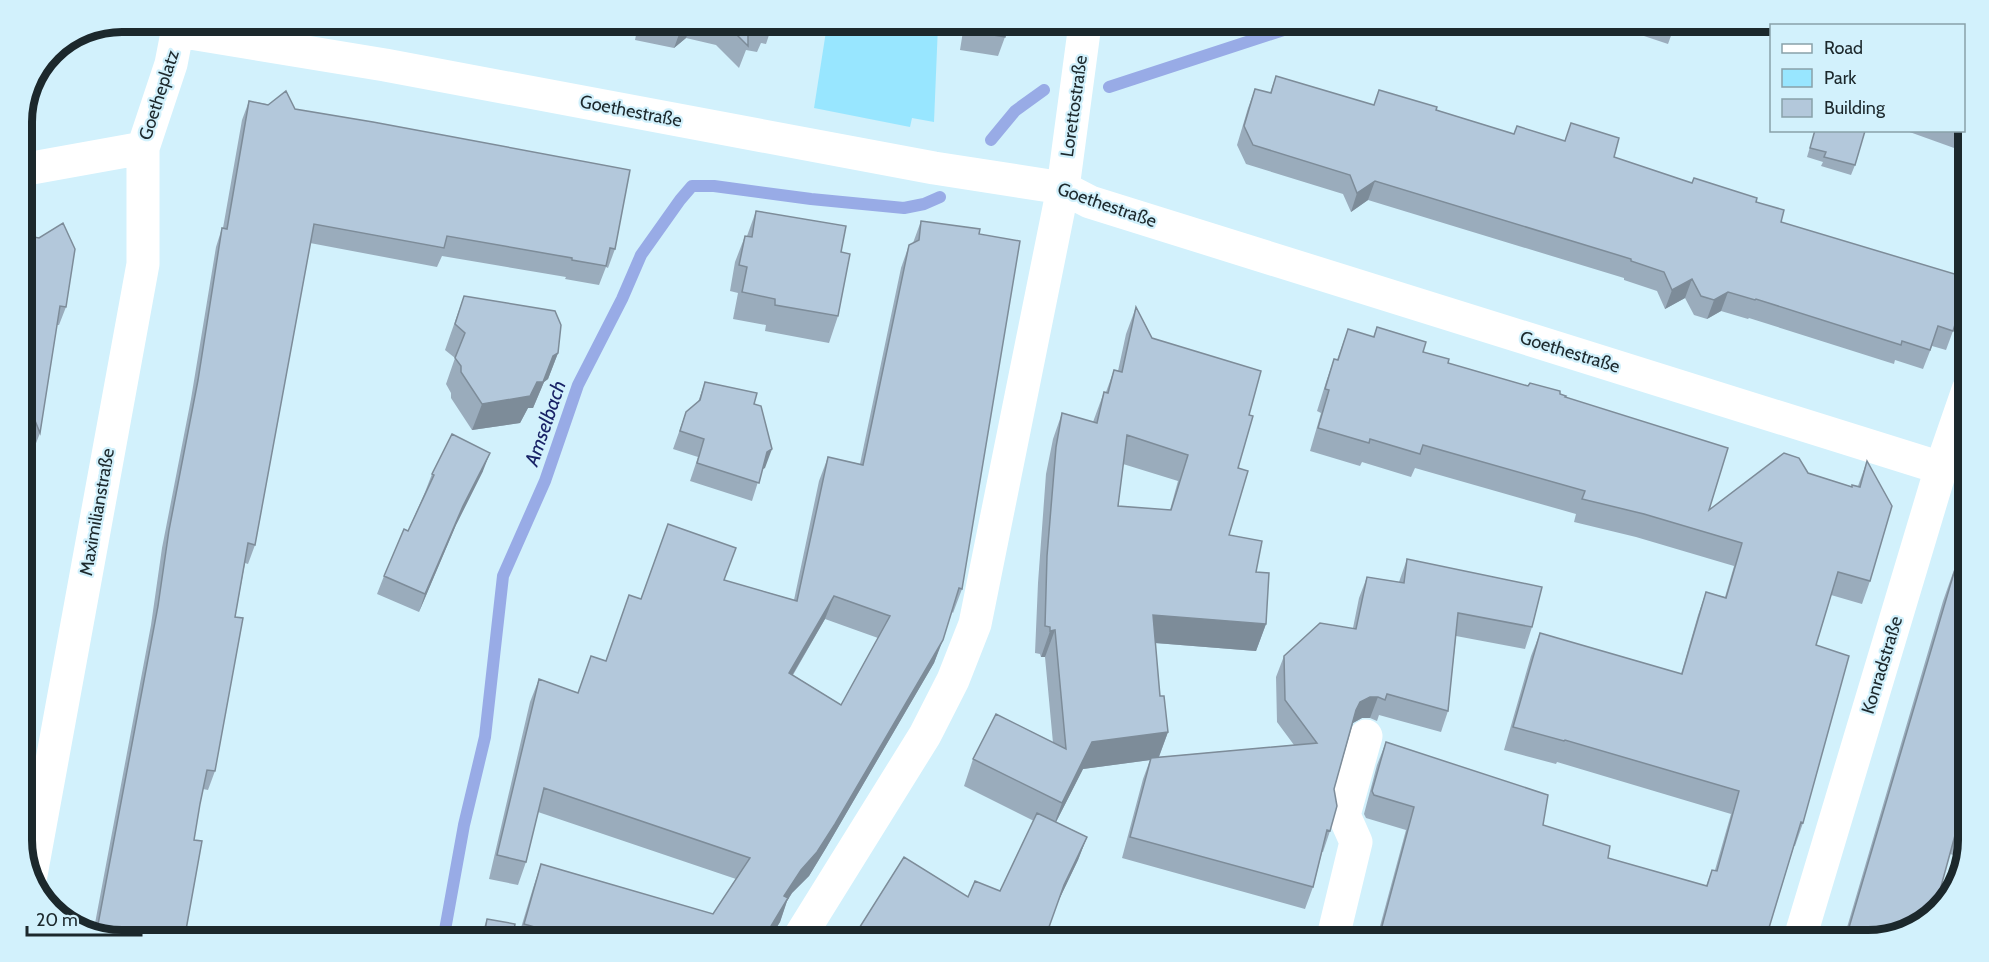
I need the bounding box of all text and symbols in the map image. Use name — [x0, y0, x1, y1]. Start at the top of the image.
legend — [1770, 24, 1965, 132]
text: Road — [1824, 37, 1863, 59]
street label: Goetheplatz — [134, 47, 184, 143]
street label: Lorettostraße — [1056, 54, 1092, 158]
text: Park — [1824, 67, 1857, 89]
street label: Goethestraße — [578, 90, 684, 132]
text: Building — [1824, 97, 1886, 119]
street label: Goethestraße — [1055, 178, 1159, 232]
street label: Goethestraße — [1517, 326, 1623, 378]
water label: Amselbach — [519, 377, 571, 470]
street label: Maximilianstraße — [75, 447, 119, 577]
street label: Konradstraße — [1857, 614, 1907, 716]
scale bar — [27, 899, 141, 937]
text: 20 m — [36, 909, 78, 931]

